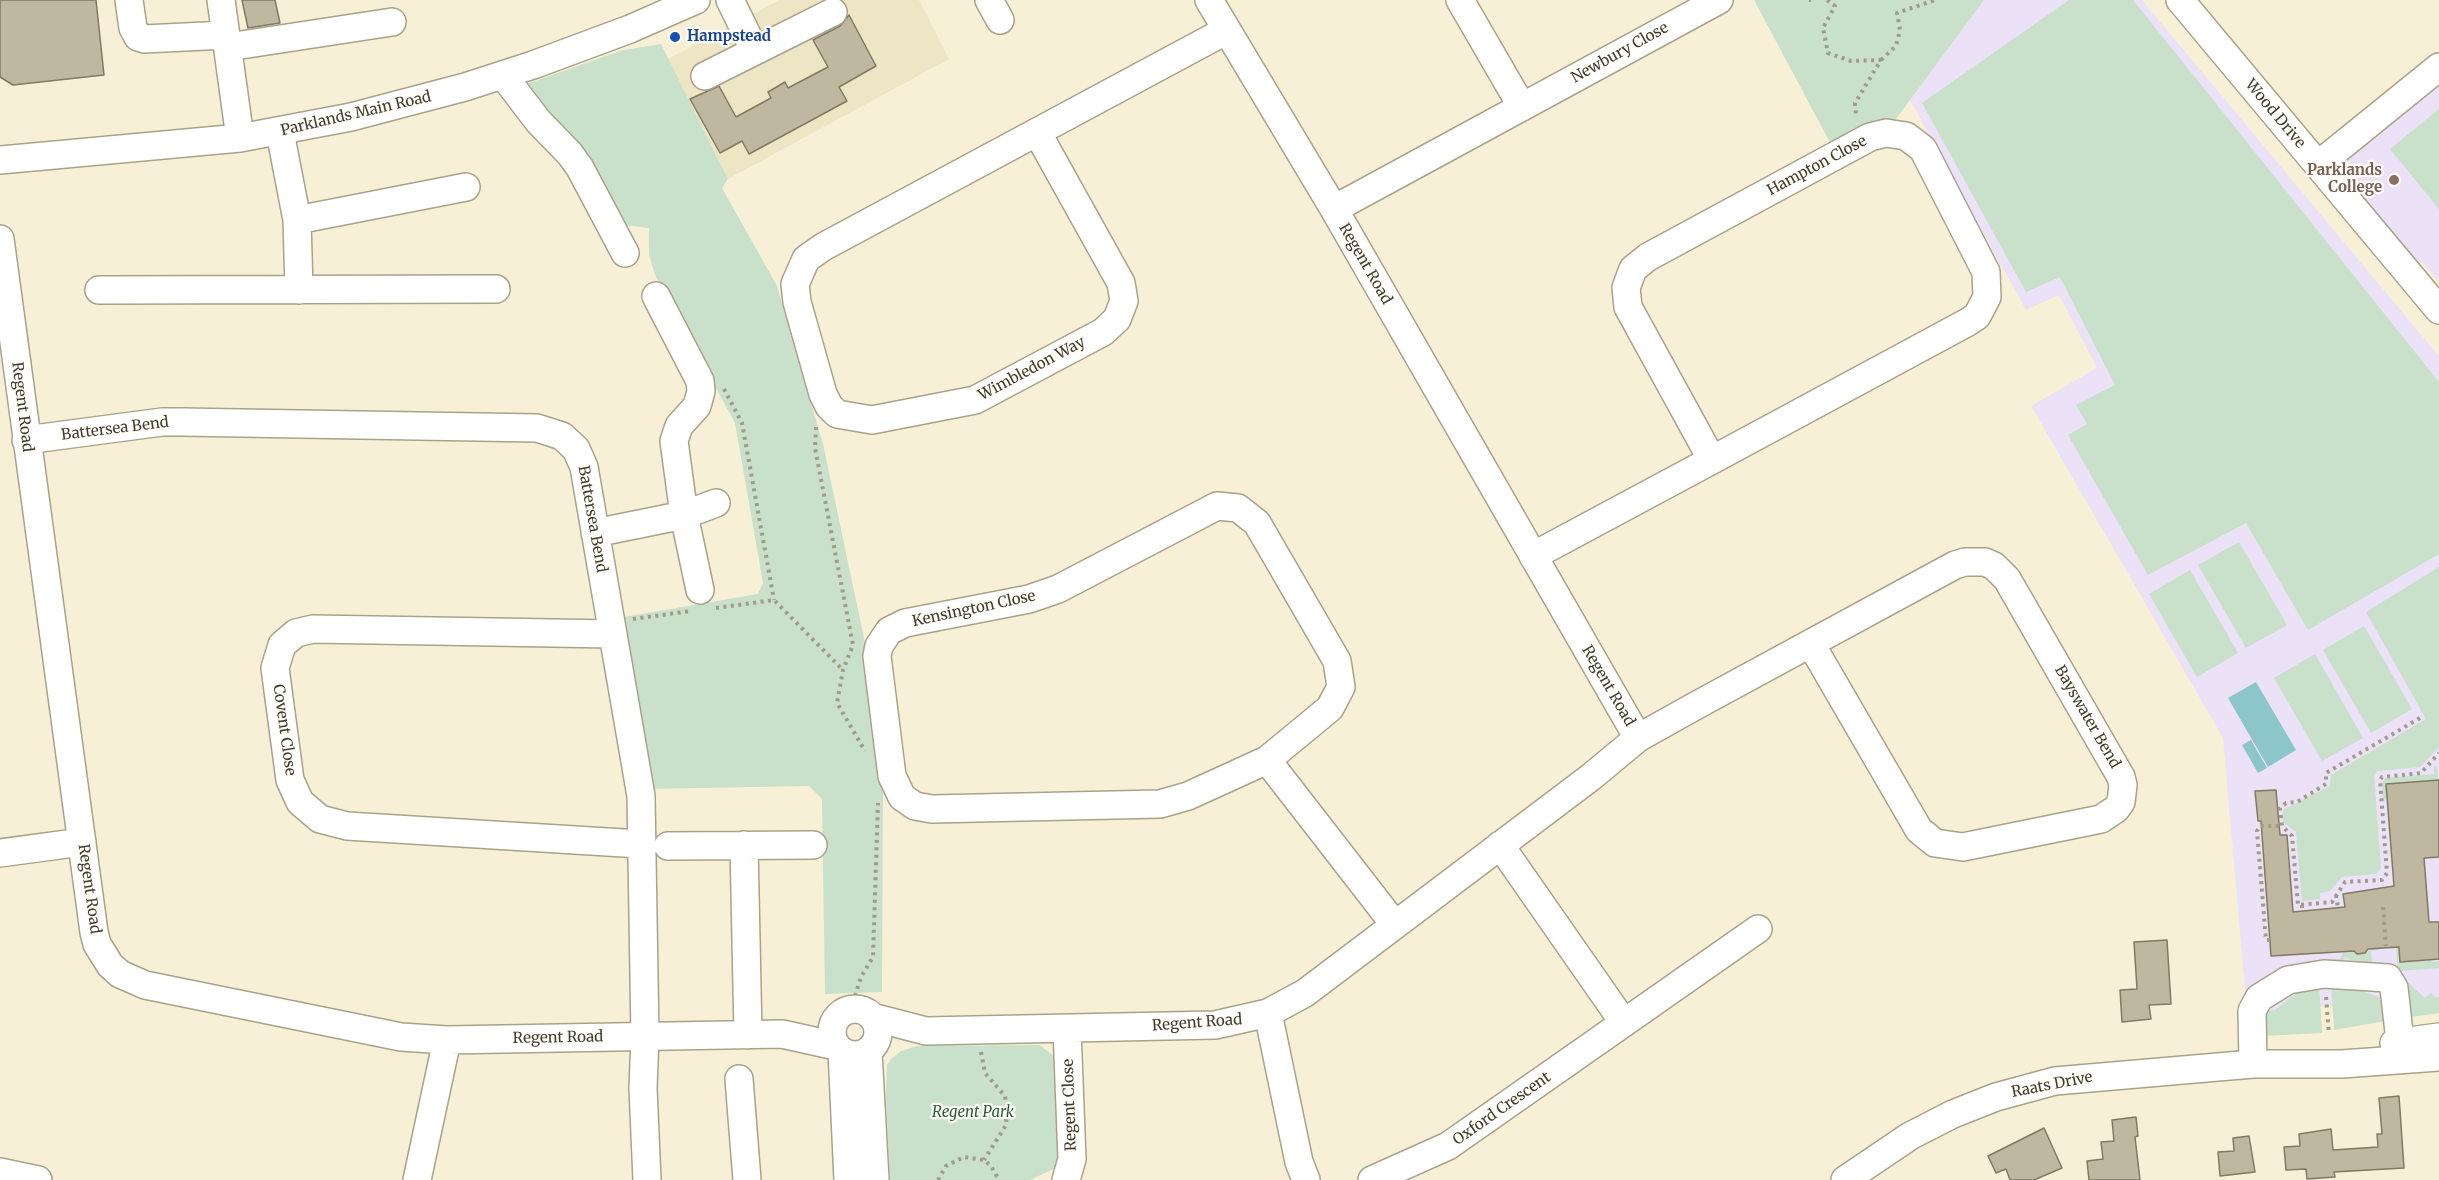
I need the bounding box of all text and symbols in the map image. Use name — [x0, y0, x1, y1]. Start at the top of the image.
street label: Newbury Close — [1568, 19, 1672, 87]
place label: Hampstead — [687, 28, 771, 46]
marker: Hampstead — [668, 30, 682, 44]
street label: Wood Drive — [2241, 76, 2309, 152]
street label: Parklands Main Road — [279, 88, 433, 140]
street label: Hampton Close — [1764, 132, 1870, 200]
place label: Parklands College — [2307, 162, 2382, 197]
marker: Parklands College — [2387, 173, 2401, 187]
street label: Regent Road — [1335, 220, 1395, 308]
street label: Wimbledon Way — [976, 333, 1088, 405]
street label: Regent Road — [8, 361, 36, 453]
street label: Battersea Bend — [60, 413, 170, 445]
street label: Battersea Bend — [574, 464, 610, 574]
street label: Kensington Close — [911, 587, 1037, 631]
street label: Regent Road — [1578, 642, 1638, 730]
street label: Bayswater Bend — [2050, 662, 2124, 772]
street label: Covent Close — [269, 683, 299, 777]
street label: Regent Road — [74, 843, 104, 935]
street label: Regent Road — [1151, 1011, 1243, 1035]
street label: Regent Road — [513, 1028, 603, 1048]
street label: Regent Close — [1059, 1058, 1081, 1152]
street label: Raats Drive — [2010, 1068, 2094, 1102]
street label: Oxford Crescent — [1450, 1069, 1554, 1149]
park label: Regent Park — [932, 1104, 1014, 1122]

